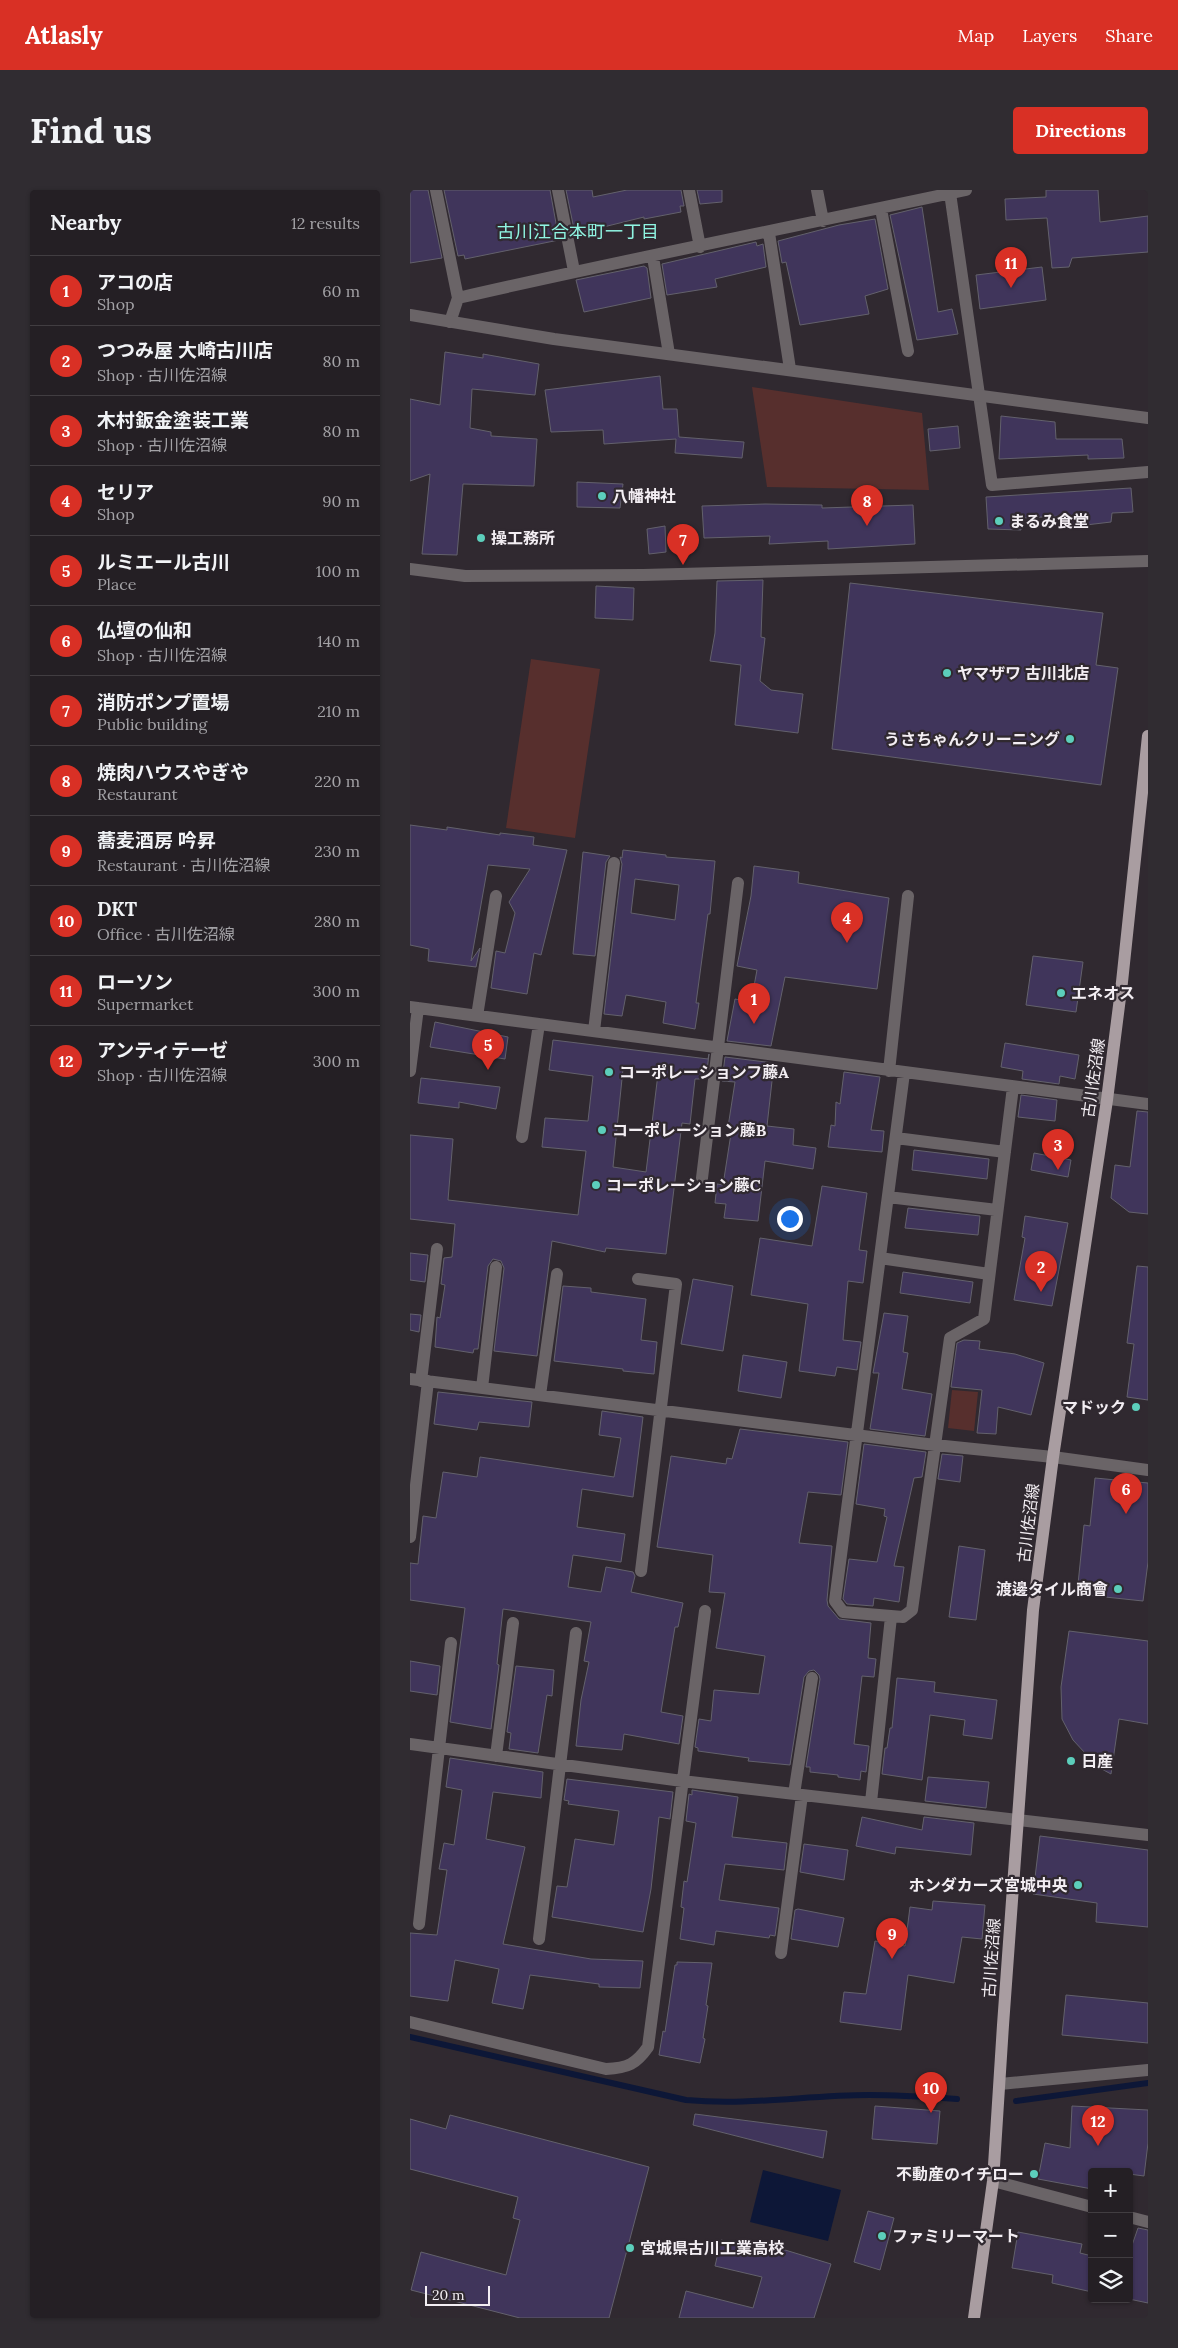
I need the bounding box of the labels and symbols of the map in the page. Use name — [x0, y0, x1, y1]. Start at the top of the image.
district label: 古川江合本町一丁目 — [497, 220, 659, 243]
pin: 11 — [995, 247, 1027, 288]
pin: 8 — [851, 485, 883, 526]
place label: 八幡神社 — [612, 486, 676, 506]
marker: 八幡神社 — [596, 490, 608, 502]
place label: まるみ食堂 — [1009, 511, 1089, 531]
marker: まるみ食堂 — [993, 515, 1005, 527]
pin: 7 — [667, 524, 699, 565]
place label: 操工務所 — [491, 528, 555, 548]
marker: 操工務所 — [475, 532, 487, 544]
place label: ヤマザワ 古川北店 — [957, 663, 1089, 683]
marker: ヤマザワ 古川北店 — [941, 667, 953, 679]
place label: うさちゃんクリーニング — [884, 729, 1060, 749]
marker: うさちゃんクリーニング — [1064, 733, 1076, 745]
pin: 4 — [831, 902, 863, 943]
pin: 1 — [738, 983, 770, 1024]
place label: エネオス — [1071, 983, 1135, 1003]
marker: エネオス — [1055, 987, 1067, 999]
pin: 5 — [472, 1029, 504, 1070]
street label: 古川佐沼線 — [1078, 1037, 1108, 1119]
place label: コーポレーションフ藤A — [619, 1062, 789, 1082]
marker: コーポレーションフ藤A — [603, 1066, 615, 1078]
place label: コーポレーション藤B — [612, 1120, 767, 1140]
marker: コーポレーション藤B — [596, 1124, 608, 1136]
pin: 3 — [1042, 1129, 1074, 1170]
place label: コーポレーション藤C — [606, 1175, 761, 1195]
marker: コーポレーション藤C — [590, 1179, 602, 1191]
your location — [777, 1206, 803, 1232]
pin: 2 — [1025, 1251, 1057, 1292]
place label: マドック — [1062, 1397, 1126, 1417]
marker: マドック — [1130, 1401, 1142, 1413]
pin: 6 — [1110, 1473, 1142, 1514]
street label: 古川佐沼線 — [1013, 1482, 1043, 1564]
place label: 渡邊タイル商會 — [996, 1579, 1108, 1599]
marker: 渡邊タイル商會 — [1112, 1583, 1124, 1595]
place label: 日産 — [1081, 1751, 1113, 1771]
marker: 日産 — [1065, 1755, 1077, 1767]
place label: ホンダカーズ宮城中央 — [909, 1875, 1068, 1895]
marker: ホンダカーズ宮城中央 — [1072, 1879, 1084, 1891]
street label: 古川佐沼線 — [978, 1917, 1004, 1999]
pin: 9 — [876, 1918, 908, 1959]
pin: 10 — [915, 2072, 947, 2113]
pin: 12 — [1082, 2105, 1114, 2146]
place label: 不動産のイチロー — [896, 2164, 1024, 2184]
marker: 不動産のイチロー — [1028, 2168, 1040, 2180]
place label: ファミリーマート — [892, 2226, 1020, 2246]
marker: ファミリーマート — [876, 2230, 888, 2242]
place label: 宮城県古川工業高校 — [640, 2238, 784, 2258]
marker: 宮城県古川工業高校 — [624, 2242, 636, 2254]
scale bar — [425, 2283, 490, 2306]

